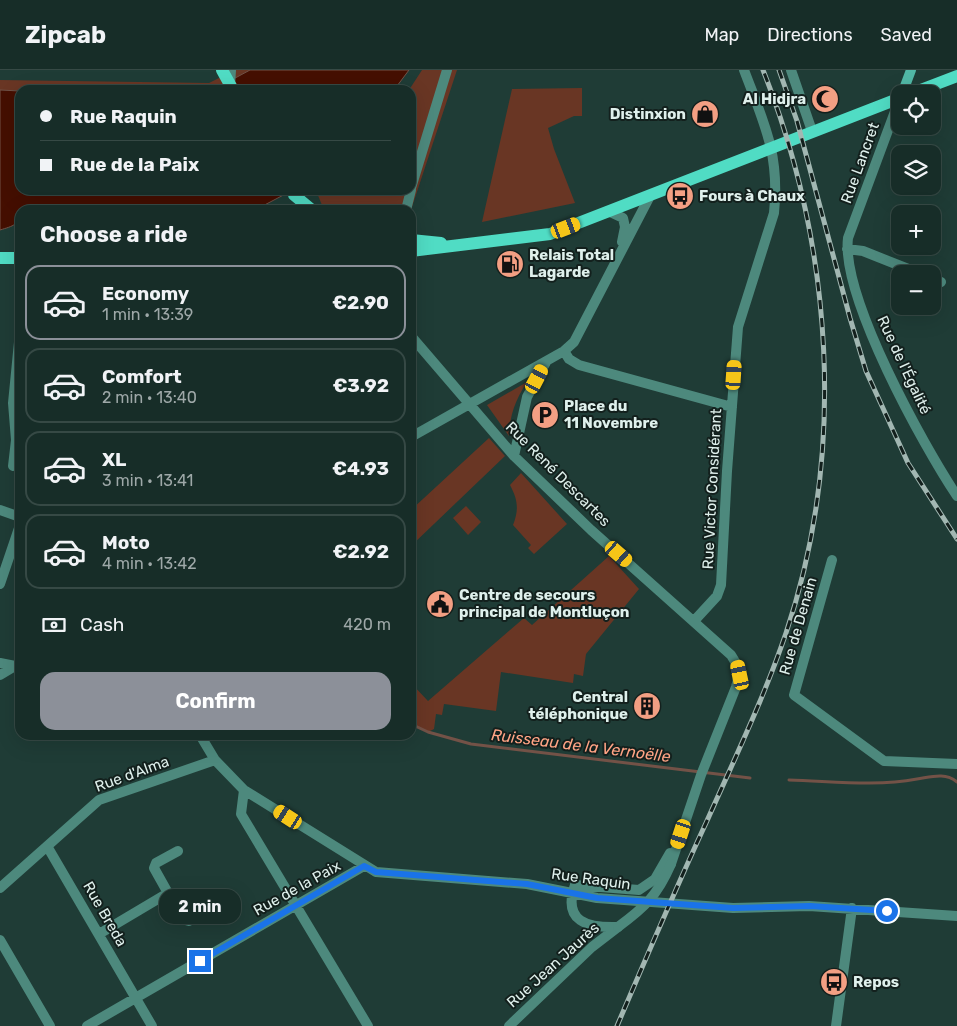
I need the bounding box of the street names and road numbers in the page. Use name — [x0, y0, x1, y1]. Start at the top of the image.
street label: Rue Lancret — [837, 120, 883, 206]
street label: Rue de l'Égalité — [873, 313, 935, 417]
street label: Rue Victor Considérant — [699, 408, 725, 570]
street label: Rue René Descartes — [502, 418, 614, 530]
street label: Rue de Denain — [775, 575, 821, 677]
street label: Rue d'Alma — [93, 752, 171, 796]
street label: Rue de la Paix — [250, 857, 344, 919]
street label: Rue Raquin — [550, 865, 632, 893]
street label: Rue Breda — [79, 878, 131, 950]
street label: Rue Jean Jaurès — [503, 919, 603, 1011]

